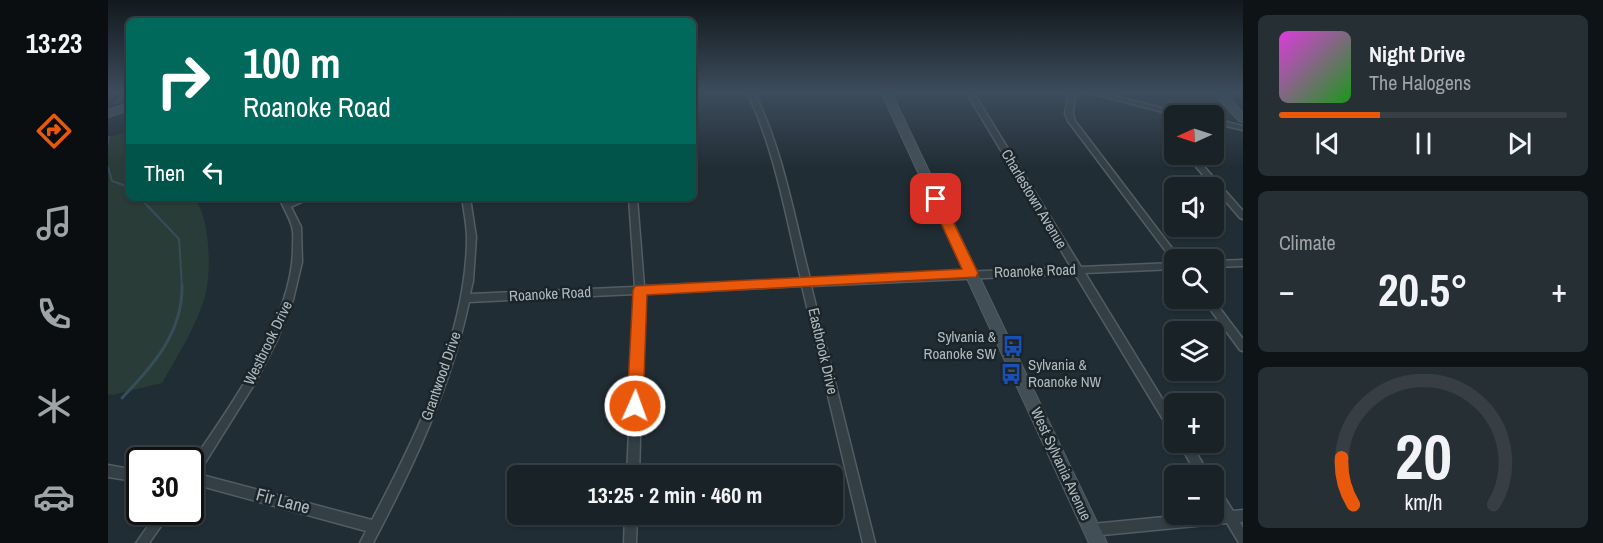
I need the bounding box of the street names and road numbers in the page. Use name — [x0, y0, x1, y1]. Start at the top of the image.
street label: Charlestown Avenue — [996, 145, 1073, 253]
street label: Roanoke Road — [994, 259, 1076, 282]
street label: Roanoke Road — [508, 281, 591, 306]
street label: Westbrook Drive — [238, 297, 297, 388]
street label: Eastbrook Drive — [803, 306, 844, 396]
street label: Grantwood Drive — [415, 328, 466, 423]
street label: West Sylvania Avenue — [1026, 404, 1097, 524]
street label: Fir Lane — [253, 481, 313, 520]

